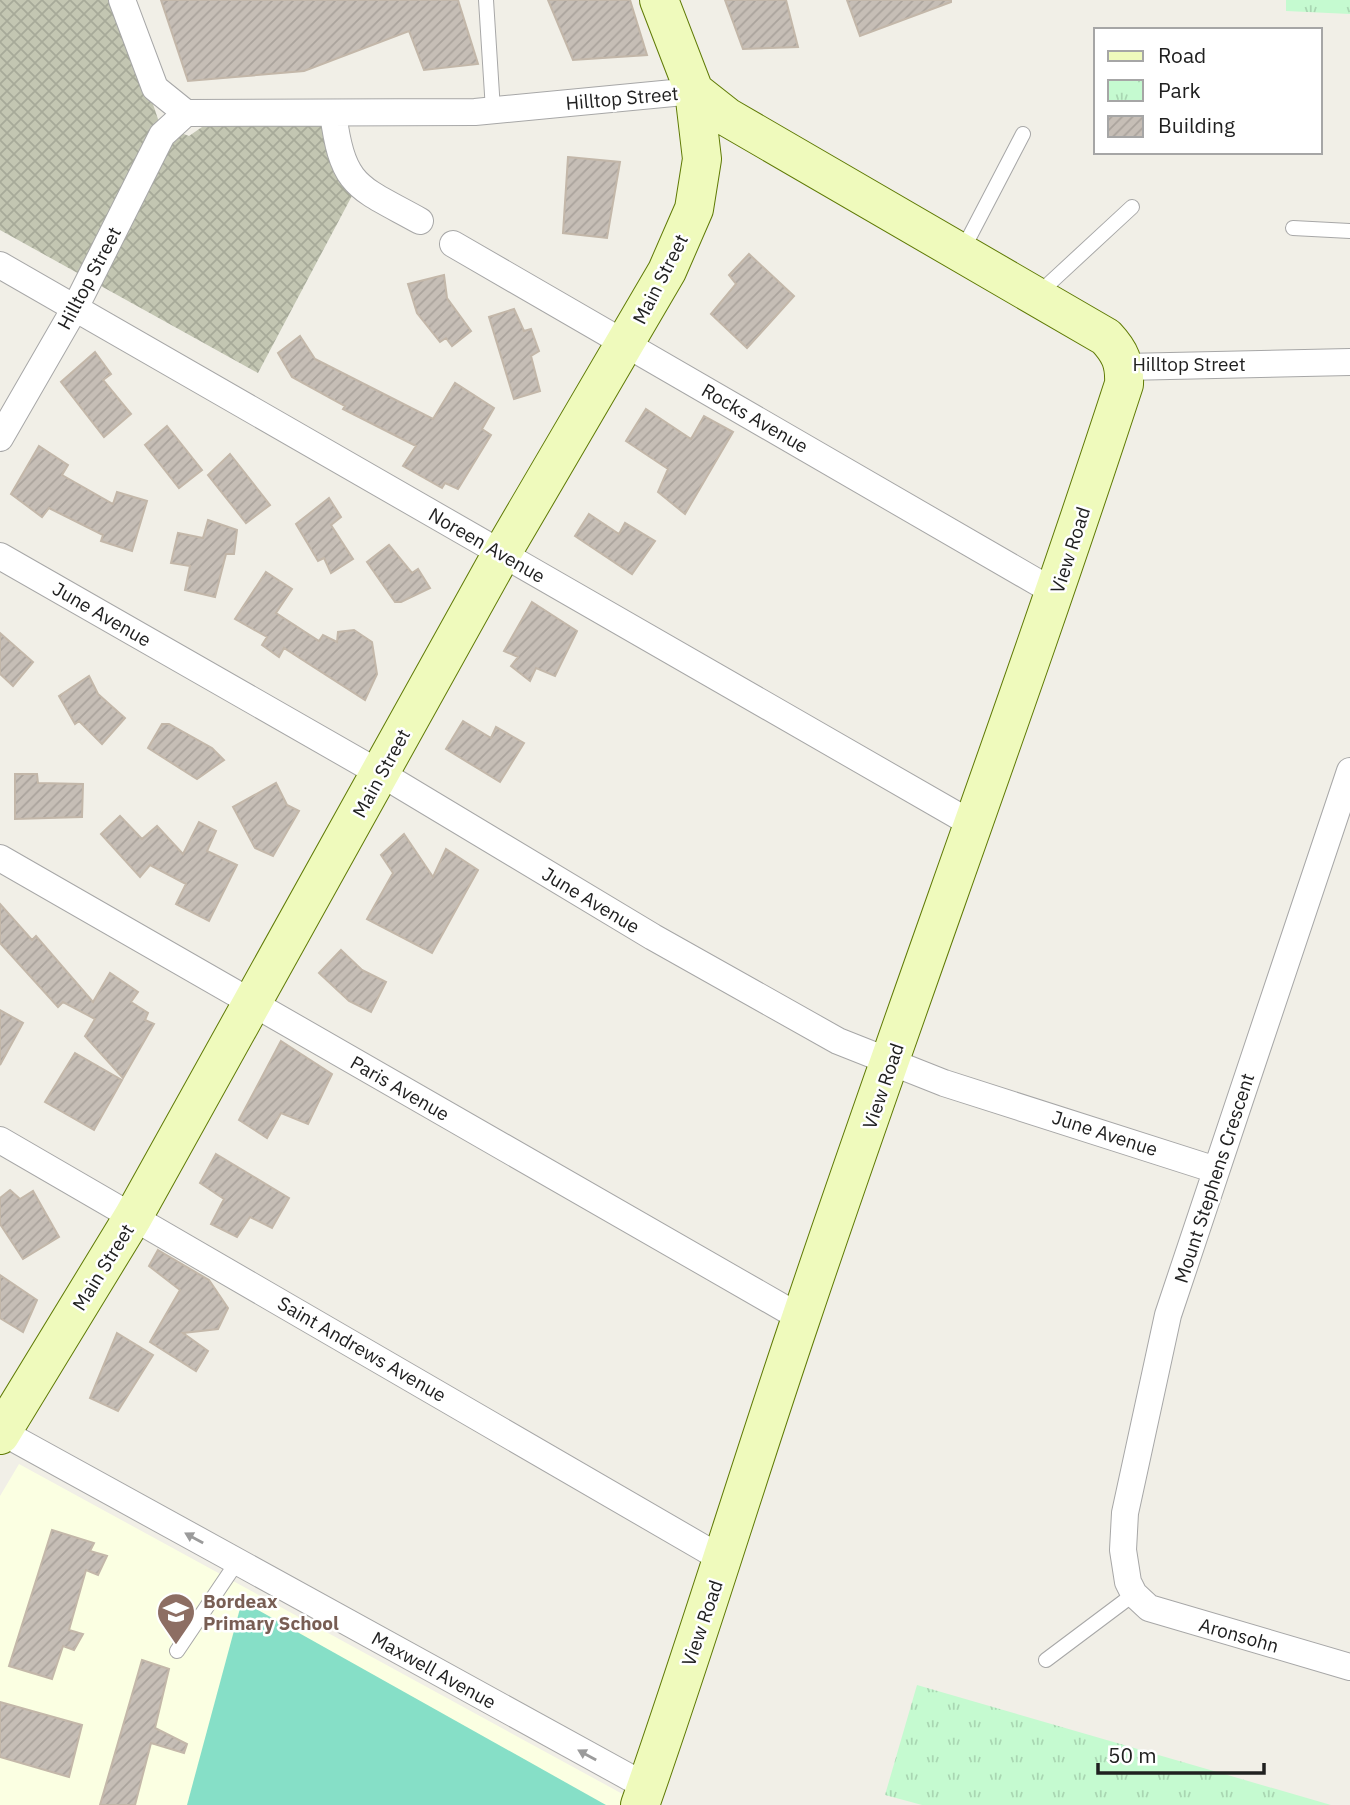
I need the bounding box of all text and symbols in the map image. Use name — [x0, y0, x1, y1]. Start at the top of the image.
legend — [1094, 28, 1322, 154]
text: Road — [1158, 41, 1206, 69]
text: Park — [1158, 76, 1201, 104]
street label: Hilltop Street — [565, 81, 679, 115]
text: Building — [1158, 111, 1235, 139]
street label: Hilltop Street — [52, 222, 126, 334]
street label: Main Street — [627, 230, 693, 328]
street label: Hilltop Street — [1132, 352, 1246, 376]
street label: Rocks Avenue — [697, 378, 813, 458]
street label: Noreen Avenue — [424, 502, 550, 588]
street label: View Road — [1045, 504, 1095, 596]
street label: June Avenue — [49, 576, 155, 652]
street label: Main Street — [347, 724, 415, 822]
street label: June Avenue — [538, 861, 644, 939]
street label: View Road — [857, 1040, 909, 1132]
street label: Paris Avenue — [346, 1050, 454, 1126]
street label: Mount Stephens Crescent — [1169, 1070, 1259, 1286]
street label: June Avenue — [1049, 1105, 1161, 1161]
street label: Main Street — [67, 1219, 139, 1315]
street label: Saint Andrews Avenue — [273, 1291, 451, 1407]
one-way arrow — [185, 1532, 204, 1544]
street label: View Road — [676, 1577, 728, 1669]
place label: Bordeax Primary School — [203, 1589, 339, 1635]
school or university icon: Bordeax Primary School — [155, 1591, 197, 1646]
street label: Aronsohn — [1196, 1612, 1282, 1658]
street label: Maxwell Avenue — [368, 1626, 500, 1714]
scale bar — [1098, 1731, 1264, 1775]
text: 50 m — [1108, 1741, 1157, 1769]
one-way arrow — [577, 1749, 597, 1760]

